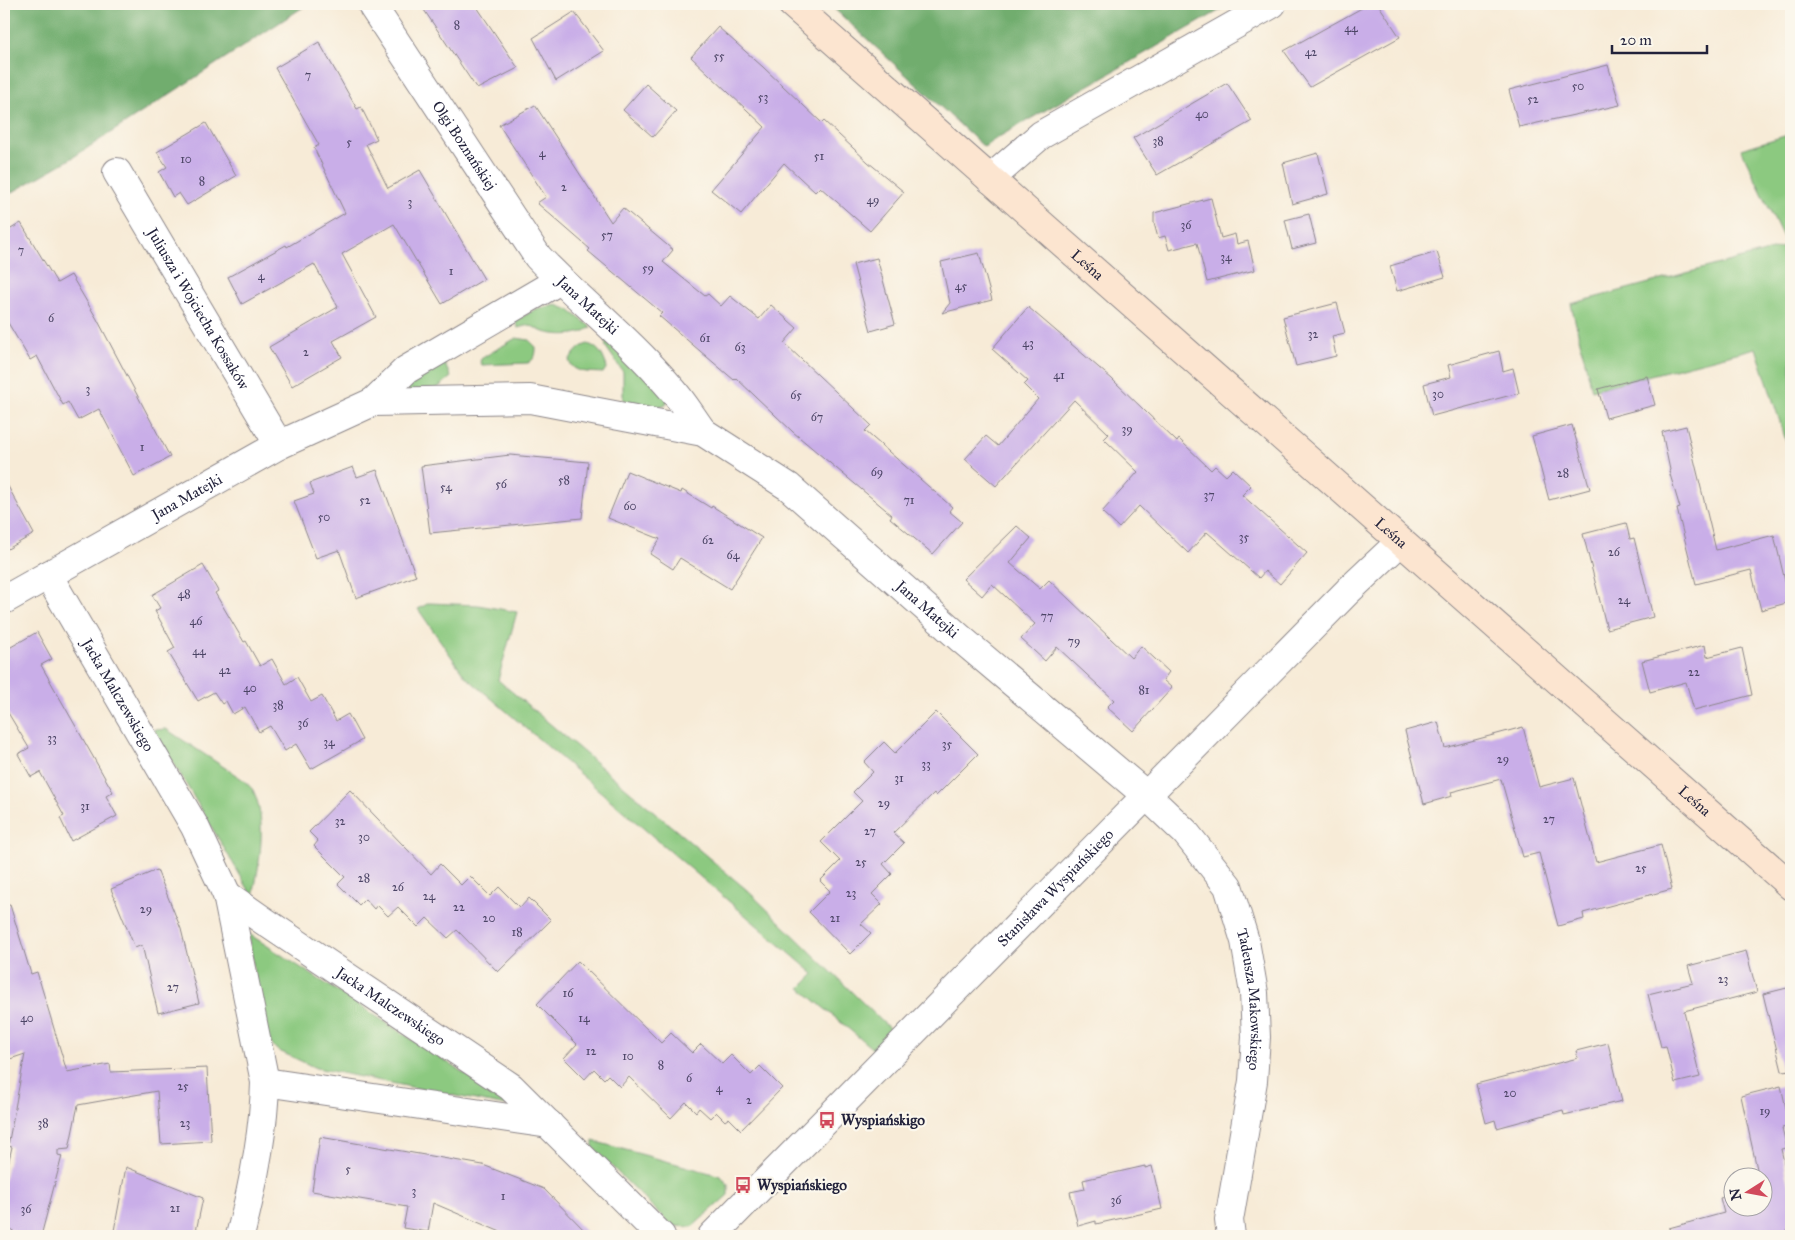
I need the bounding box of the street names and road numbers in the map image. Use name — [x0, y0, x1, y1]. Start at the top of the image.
street label: Olgi Boznańskiej — [428, 97, 500, 194]
street label: Juliusza i Wojciecha Kossaków — [141, 223, 253, 393]
street label: Leśna — [1067, 246, 1108, 284]
street label: Jana Matejki — [551, 271, 623, 338]
street label: Jana Matejki — [147, 470, 225, 526]
street label: Leśna — [1371, 514, 1411, 552]
street label: Jana Matejki — [890, 575, 963, 642]
street label: Jacka Malczewskiego — [76, 634, 158, 755]
street label: Leśna — [1675, 782, 1715, 820]
street label: Stanisława Wyspiańskiego — [994, 825, 1117, 950]
street label: Tadeusza Makowskiego — [1233, 926, 1265, 1071]
street label: Jacka Malczewskiego — [331, 962, 449, 1049]

